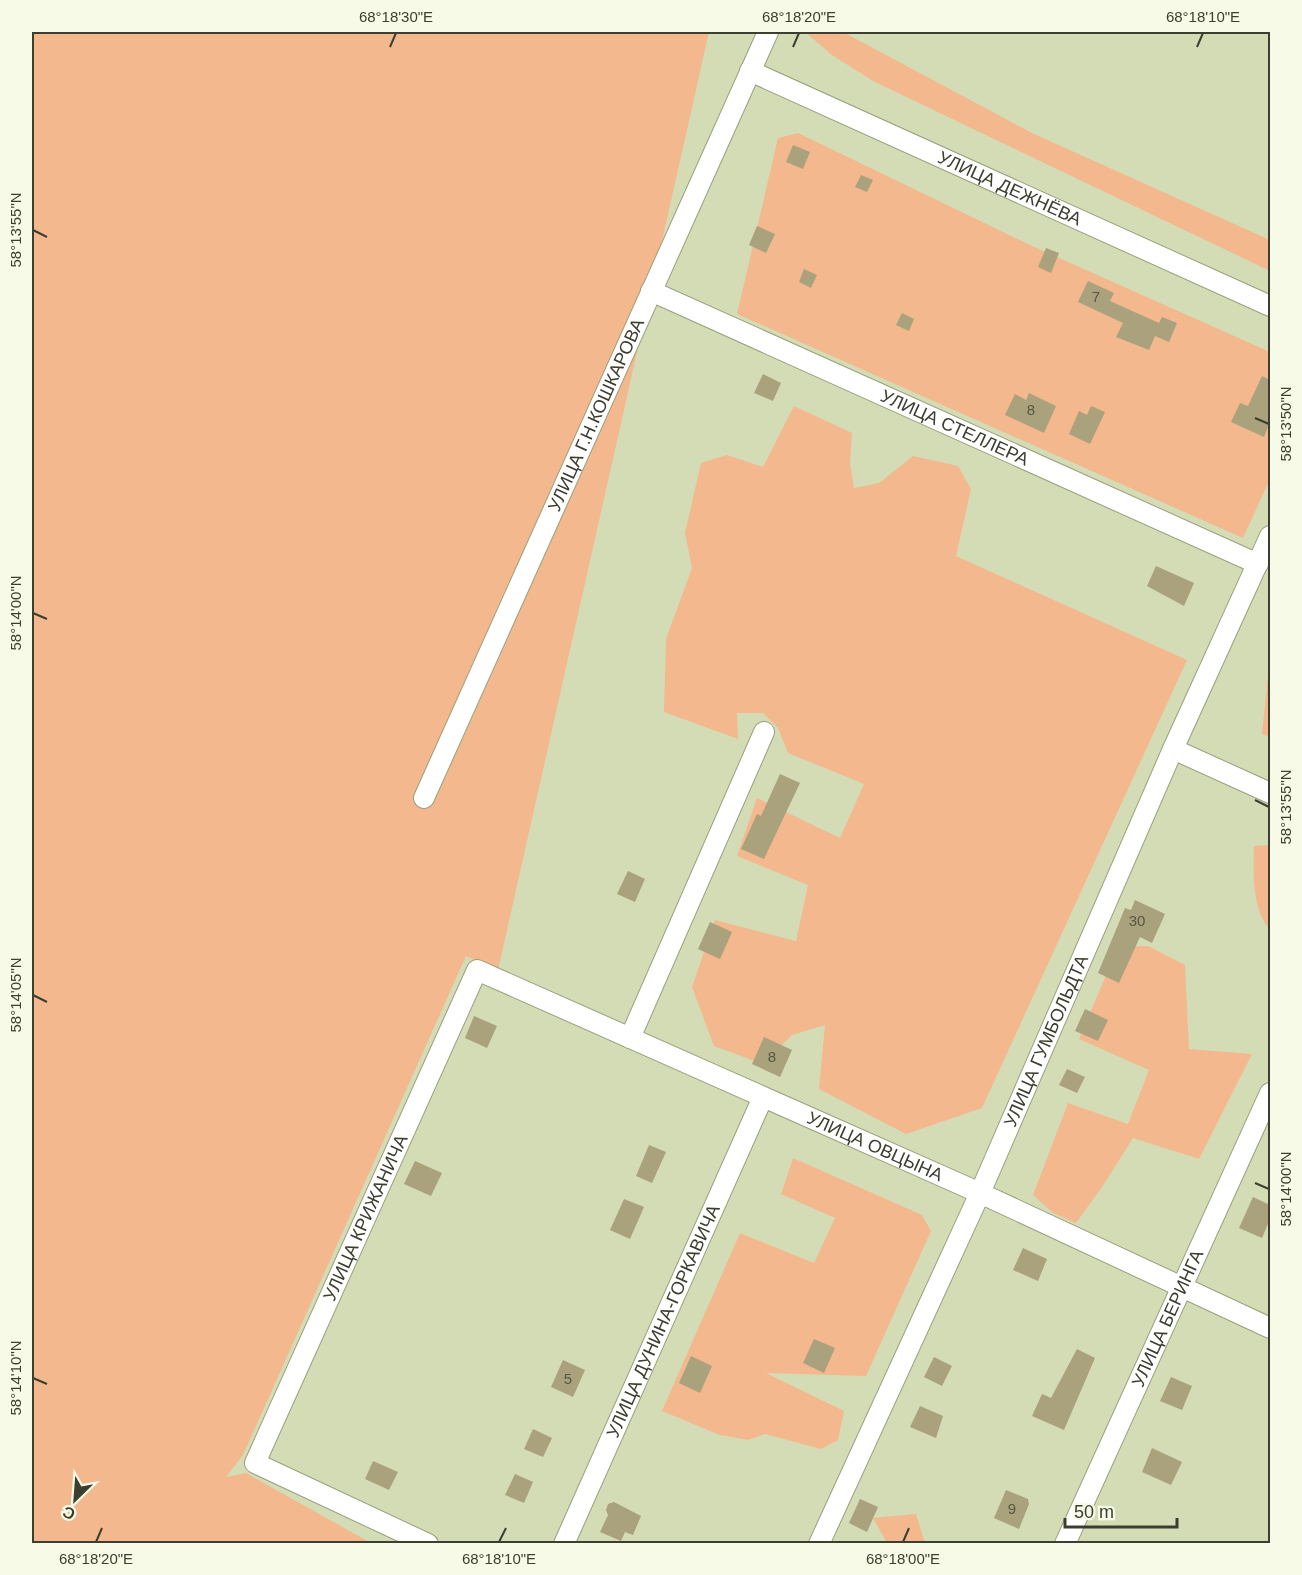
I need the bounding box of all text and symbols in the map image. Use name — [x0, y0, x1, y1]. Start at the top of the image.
text: 68°18'30"E — [359, 8, 433, 25]
text: 68°18'20"E — [762, 8, 836, 25]
text: 68°18'10"E — [1166, 8, 1240, 25]
street label: УЛИЦА ДЕЖНЁВА — [935, 147, 1085, 229]
text: 58°13'55"N — [7, 192, 24, 268]
house number: 7 — [1092, 288, 1100, 305]
street label: УЛИЦА Г.Н.КОШКАРОВА — [544, 315, 648, 514]
street label: УЛИЦА СТЕЛЛЕРА — [878, 386, 1032, 469]
text: 58°13'50"N — [1277, 386, 1294, 462]
house number: 8 — [1027, 401, 1035, 418]
text: 58°14'00"N — [7, 575, 24, 651]
text: 58°13'55"N — [1277, 769, 1294, 845]
house number: 30 — [1129, 912, 1145, 929]
street label: УЛИЦА ГУМБОЛЬДТА — [1000, 952, 1092, 1130]
text: 58°14'05"N — [7, 957, 24, 1033]
house number: 8 — [768, 1048, 776, 1065]
street label: УЛИЦА ОВЦЫНА — [804, 1108, 946, 1185]
street label: УЛИЦА КРИЖАНИЧА — [319, 1132, 412, 1304]
text: 58°14'00"N — [1277, 1151, 1294, 1227]
street label: УЛИЦА ДУНИНА-ГОРКАВИЧА — [603, 1201, 724, 1441]
street label: УЛИЦА БЕРИНГА — [1128, 1247, 1207, 1390]
text: 58°14'10"N — [7, 1340, 24, 1416]
house number: 5 — [564, 1370, 572, 1387]
north arrow — [45, 1470, 105, 1530]
scale bar — [1065, 1491, 1178, 1529]
house number: 9 — [1008, 1500, 1016, 1517]
text: 50 m — [1074, 1502, 1114, 1522]
text: С — [60, 1503, 78, 1523]
text: 68°18'20"E — [59, 1550, 133, 1567]
text: 68°18'10"E — [462, 1550, 536, 1567]
text: 68°18'00"E — [866, 1550, 940, 1567]

